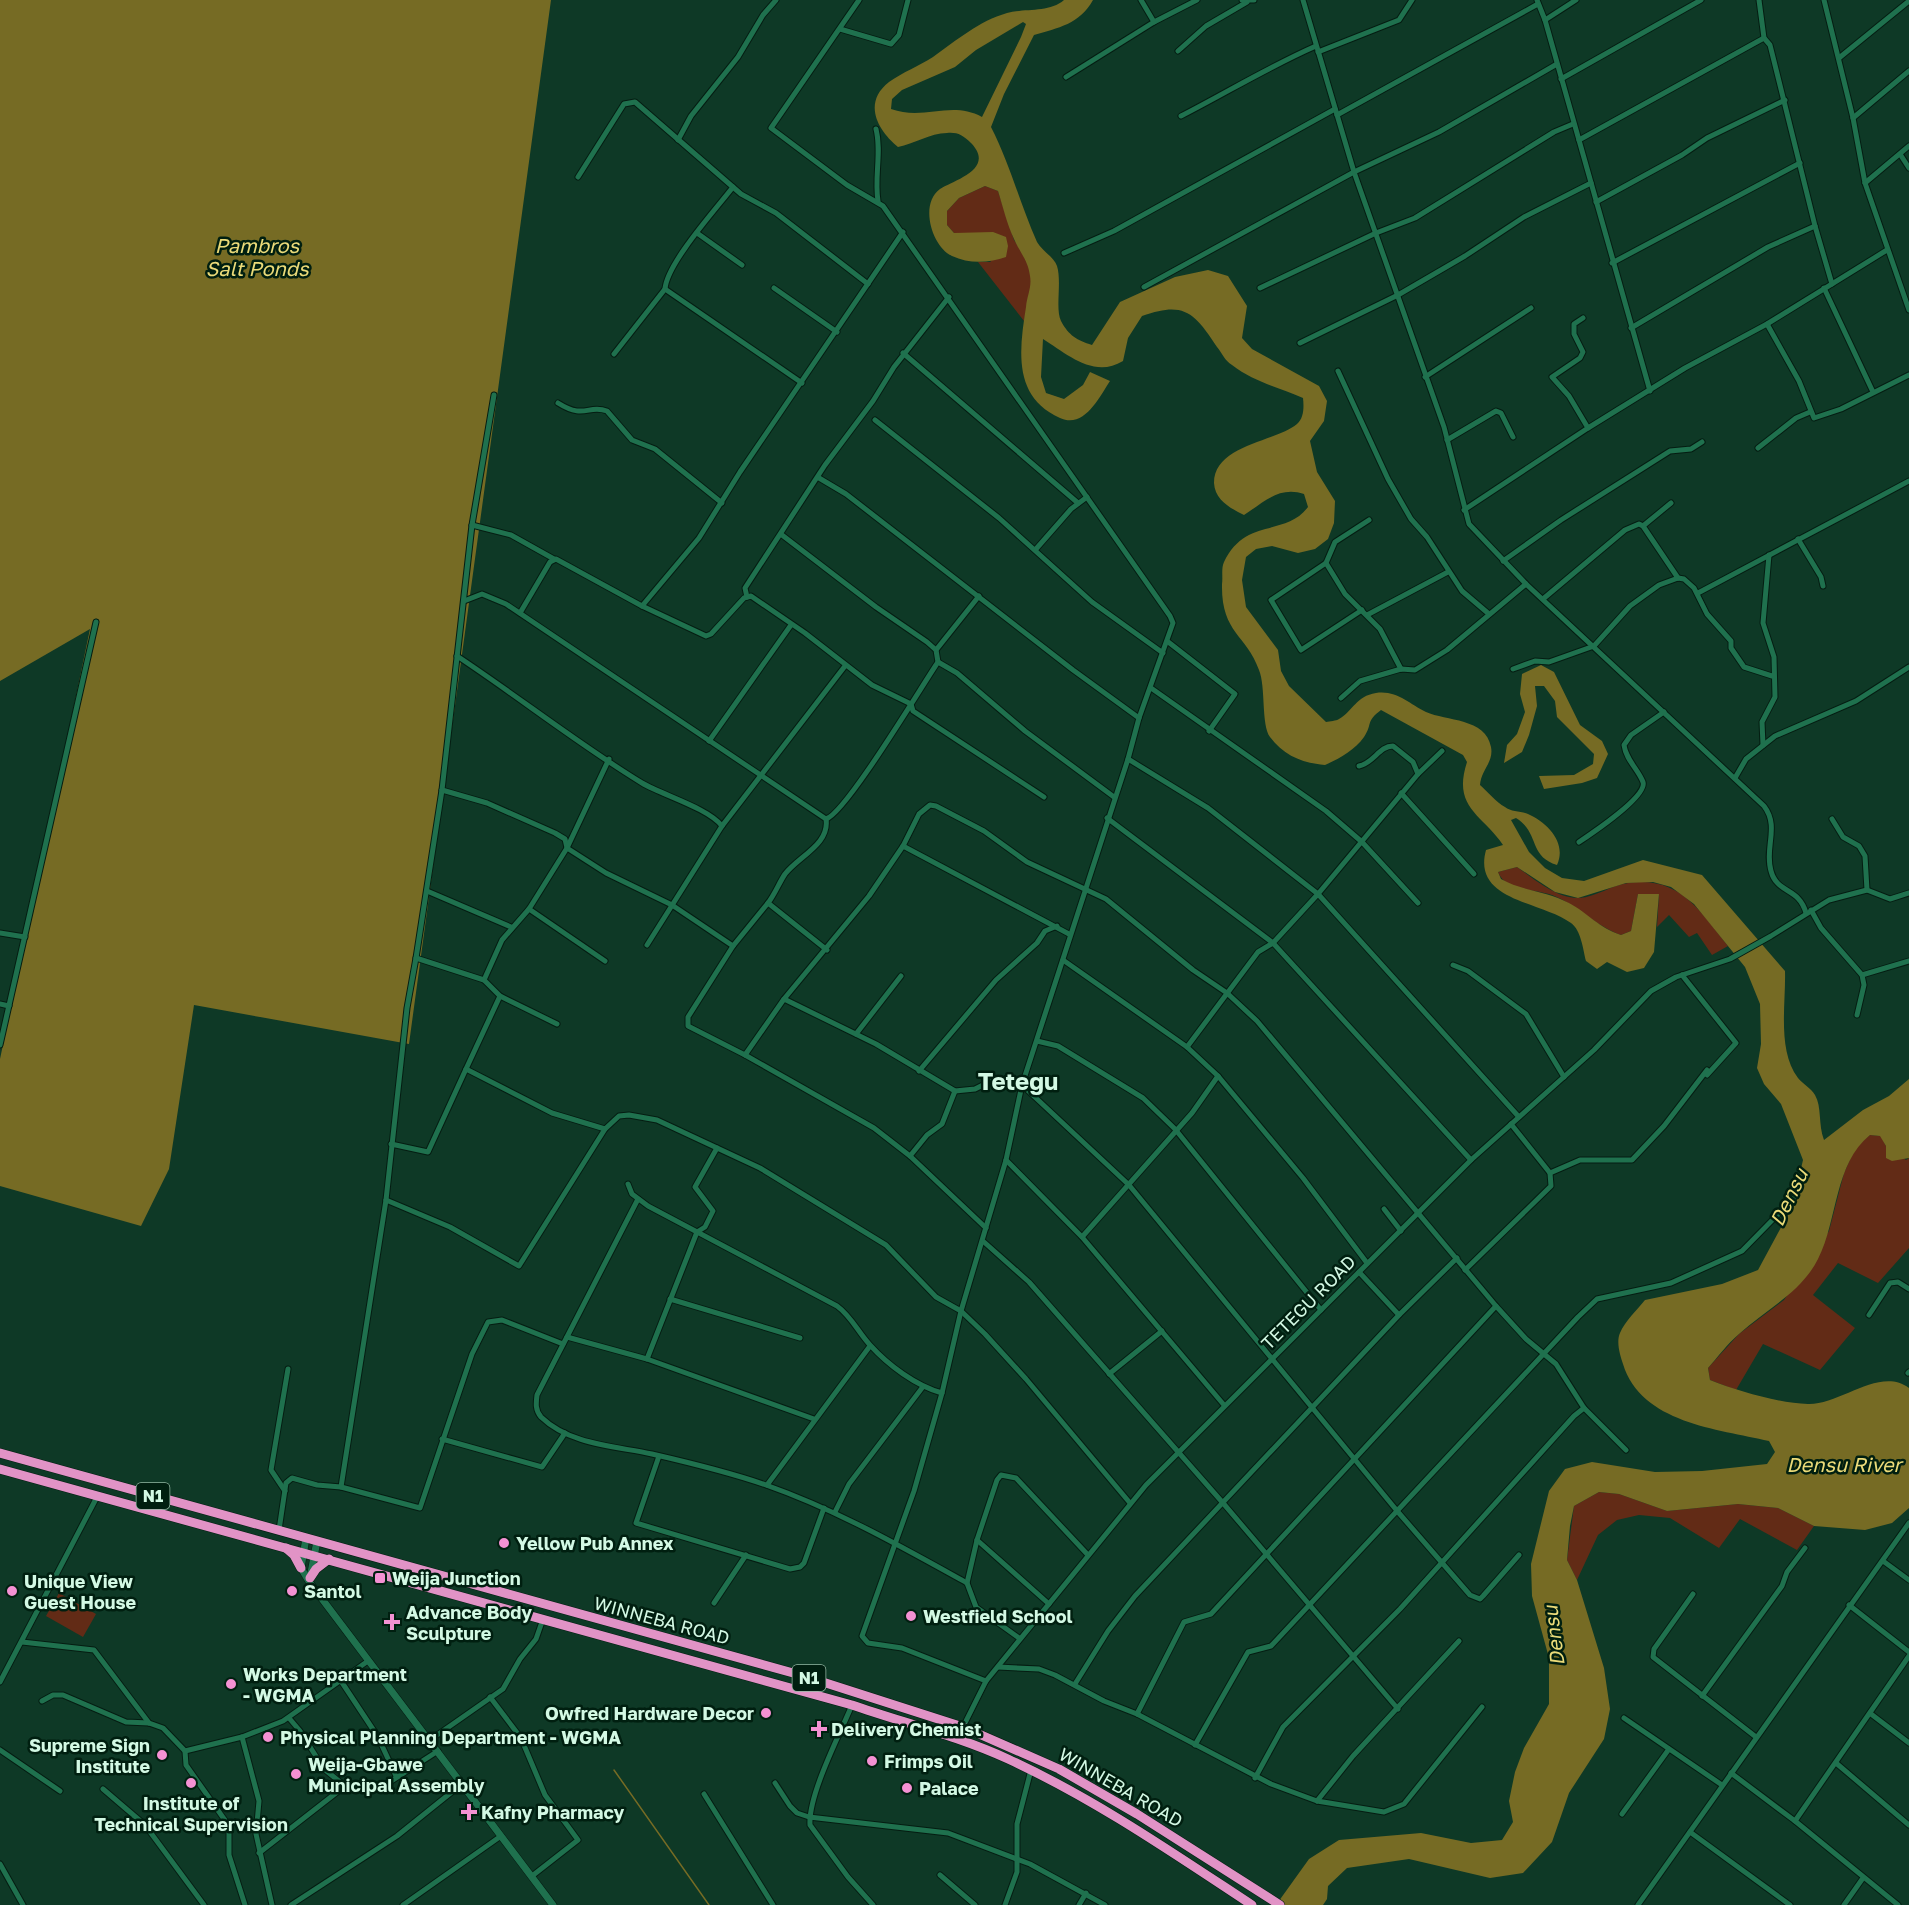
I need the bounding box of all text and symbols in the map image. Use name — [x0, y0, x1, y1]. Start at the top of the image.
water label: Pambros Salt Ponds — [205, 233, 310, 280]
district label: Tetegu — [978, 1066, 1058, 1095]
water label: Densu — [1764, 1163, 1813, 1229]
street label: TETEGU ROAD — [1256, 1250, 1360, 1354]
water label: Densu River — [1787, 1452, 1905, 1476]
road number: N1 — [136, 1483, 170, 1509]
place label: Yellow Pub Annex — [516, 1532, 674, 1554]
marker: Yellow Pub Annex — [497, 1536, 511, 1550]
place label: Weija Junction — [392, 1567, 521, 1589]
place label: Unique View Guest House — [24, 1570, 137, 1613]
marker: Weija Junction — [373, 1571, 387, 1585]
place label: Santol — [304, 1580, 361, 1602]
marker: Unique View Guest House — [5, 1584, 19, 1598]
marker: Santol — [285, 1584, 299, 1598]
street label: WINNEBA ROAD — [592, 1591, 732, 1649]
place label: Advance Body Sculpture — [406, 1601, 532, 1644]
water label: Densu — [1537, 1603, 1569, 1668]
place label: Westfield School — [923, 1605, 1072, 1627]
marker: Westfield School — [904, 1609, 918, 1623]
marker: Advance Body Sculpture — [383, 1613, 401, 1631]
place label: Works Department - WGMA — [243, 1663, 407, 1706]
road number: N1 — [792, 1665, 826, 1691]
marker: Works Department - WGMA — [224, 1677, 238, 1691]
place label: Owfred Hardware Decor — [545, 1702, 754, 1724]
marker: Owfred Hardware Decor — [759, 1706, 773, 1720]
place label: Delivery Chemist — [831, 1718, 981, 1740]
marker: Delivery Chemist — [812, 1722, 826, 1736]
place label: Physical Planning Department - WGMA — [280, 1726, 621, 1748]
marker: Physical Planning Department - WGMA — [261, 1730, 275, 1744]
place label: Supreme Sign Institute — [29, 1734, 150, 1777]
street label: WINNEBA ROAD — [1055, 1743, 1187, 1831]
marker: Supreme Sign Institute — [155, 1748, 169, 1762]
place label: Frimps Oil — [884, 1750, 973, 1772]
place label: Weija-Gbawe Municipal Assembly — [308, 1753, 485, 1796]
marker: Frimps Oil — [865, 1754, 879, 1768]
marker: Weija-Gbawe Municipal Assembly — [289, 1767, 303, 1781]
marker: Institute of Technical Supervision — [184, 1776, 198, 1790]
place label: Palace — [919, 1777, 979, 1799]
marker: Palace — [900, 1781, 914, 1795]
place label: Institute of Technical Supervision — [94, 1792, 288, 1835]
place label: Kafny Pharmacy — [481, 1801, 624, 1823]
marker: Kafny Pharmacy — [462, 1805, 476, 1819]

